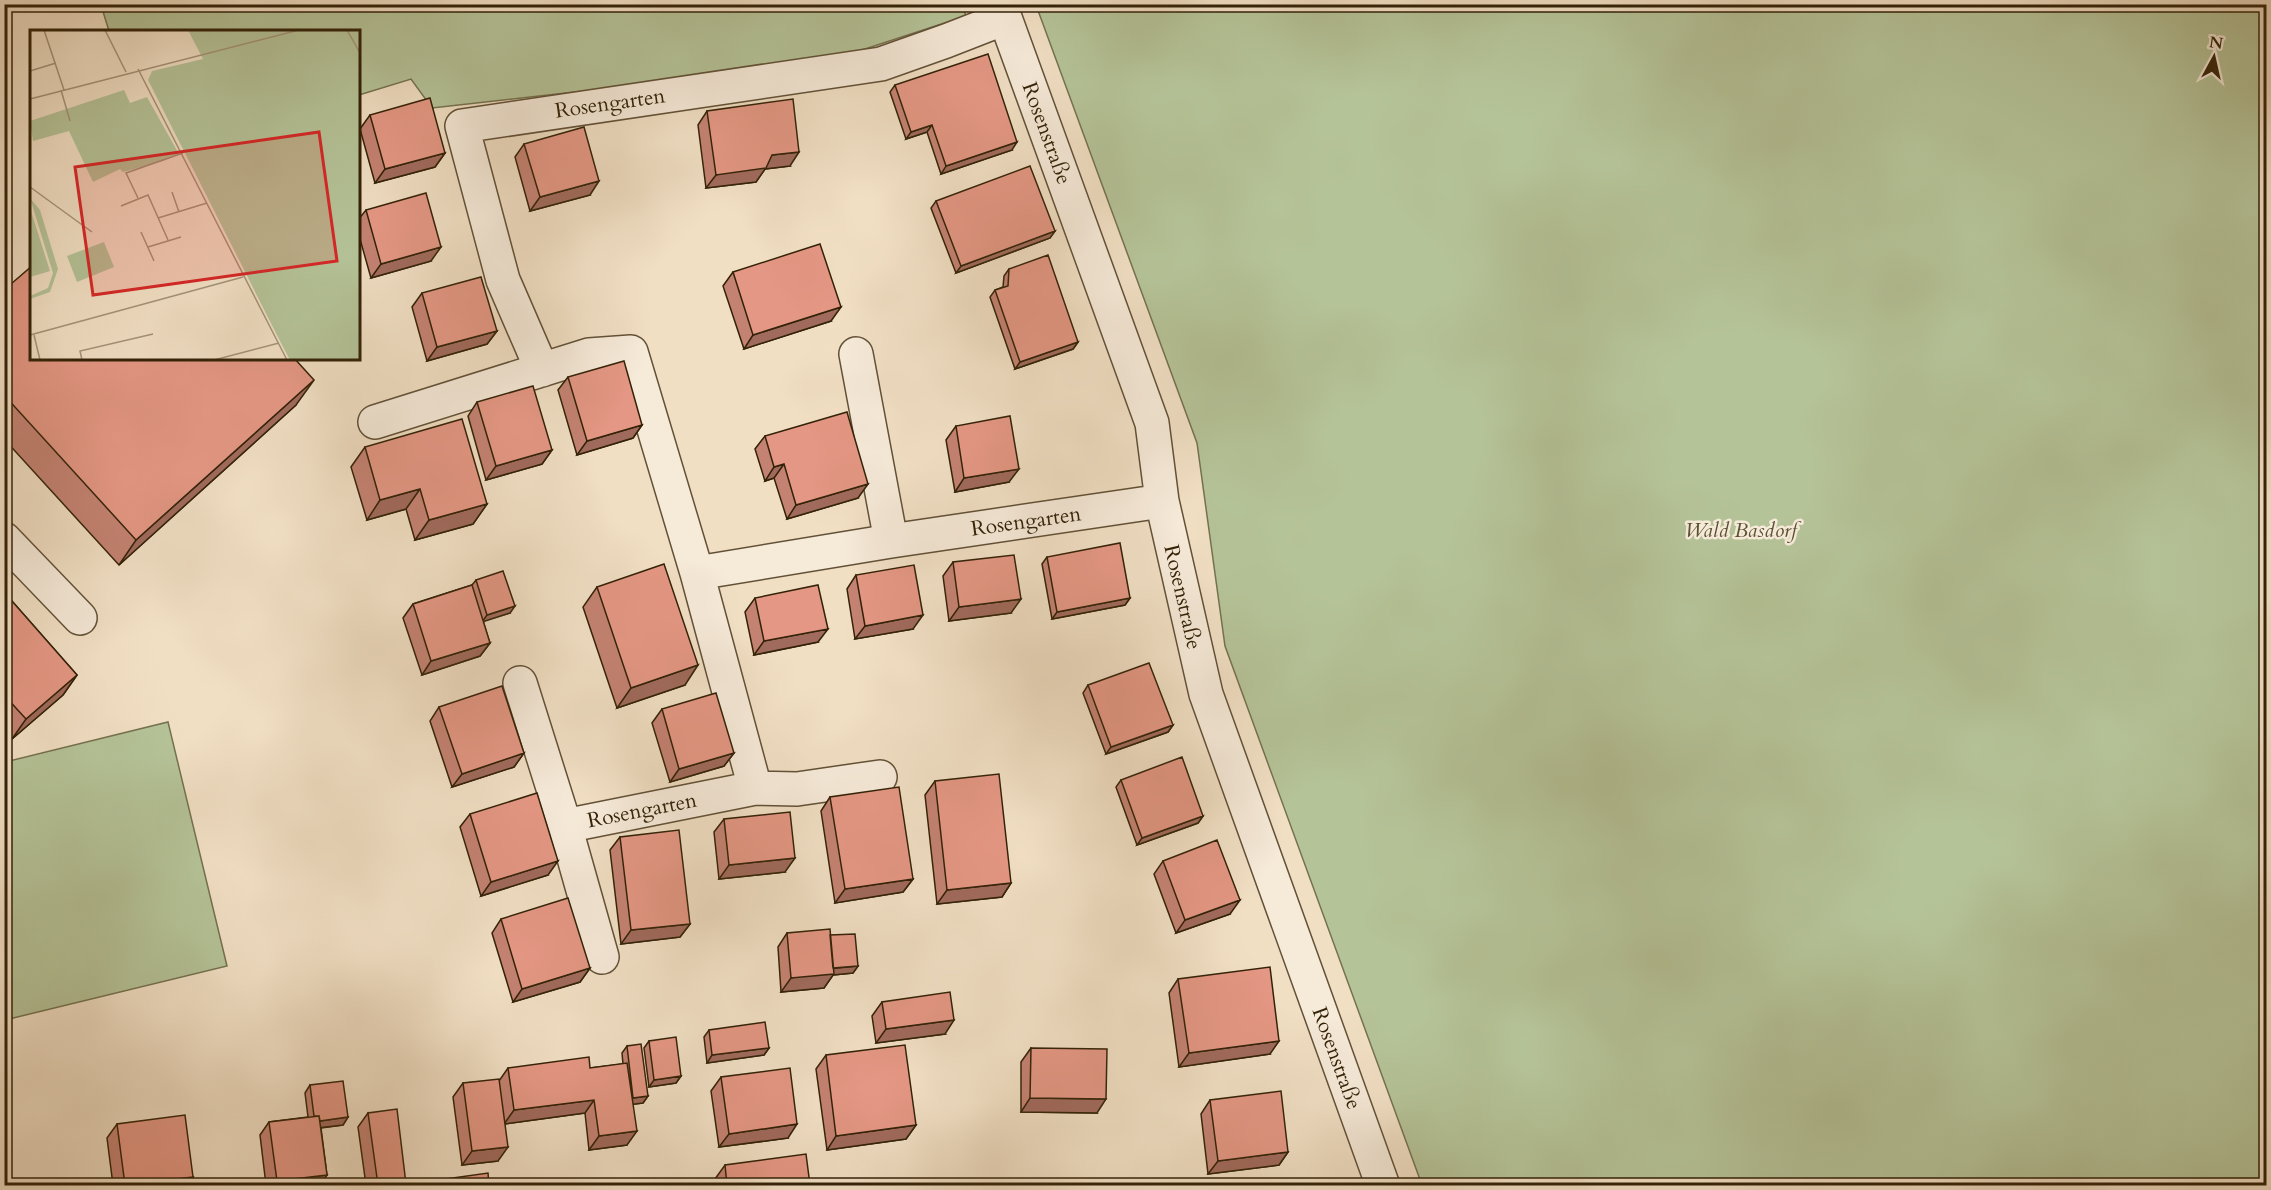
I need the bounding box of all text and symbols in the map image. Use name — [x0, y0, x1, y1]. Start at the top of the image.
north arrow — [2184, 27, 2244, 87]
inset map — [30, 30, 360, 360]
text: N — [2208, 31, 2224, 55]
street label: Rosenstraße — [1015, 78, 1078, 188]
street label: Rosengarten — [553, 81, 667, 126]
street label: Rosengarten — [969, 499, 1083, 544]
park label: Wald Basdorf — [1685, 516, 1802, 545]
street label: Rosenstraße — [1156, 542, 1209, 652]
street label: Rosengarten — [585, 786, 699, 835]
street label: Rosenstraße — [1305, 1003, 1368, 1113]

